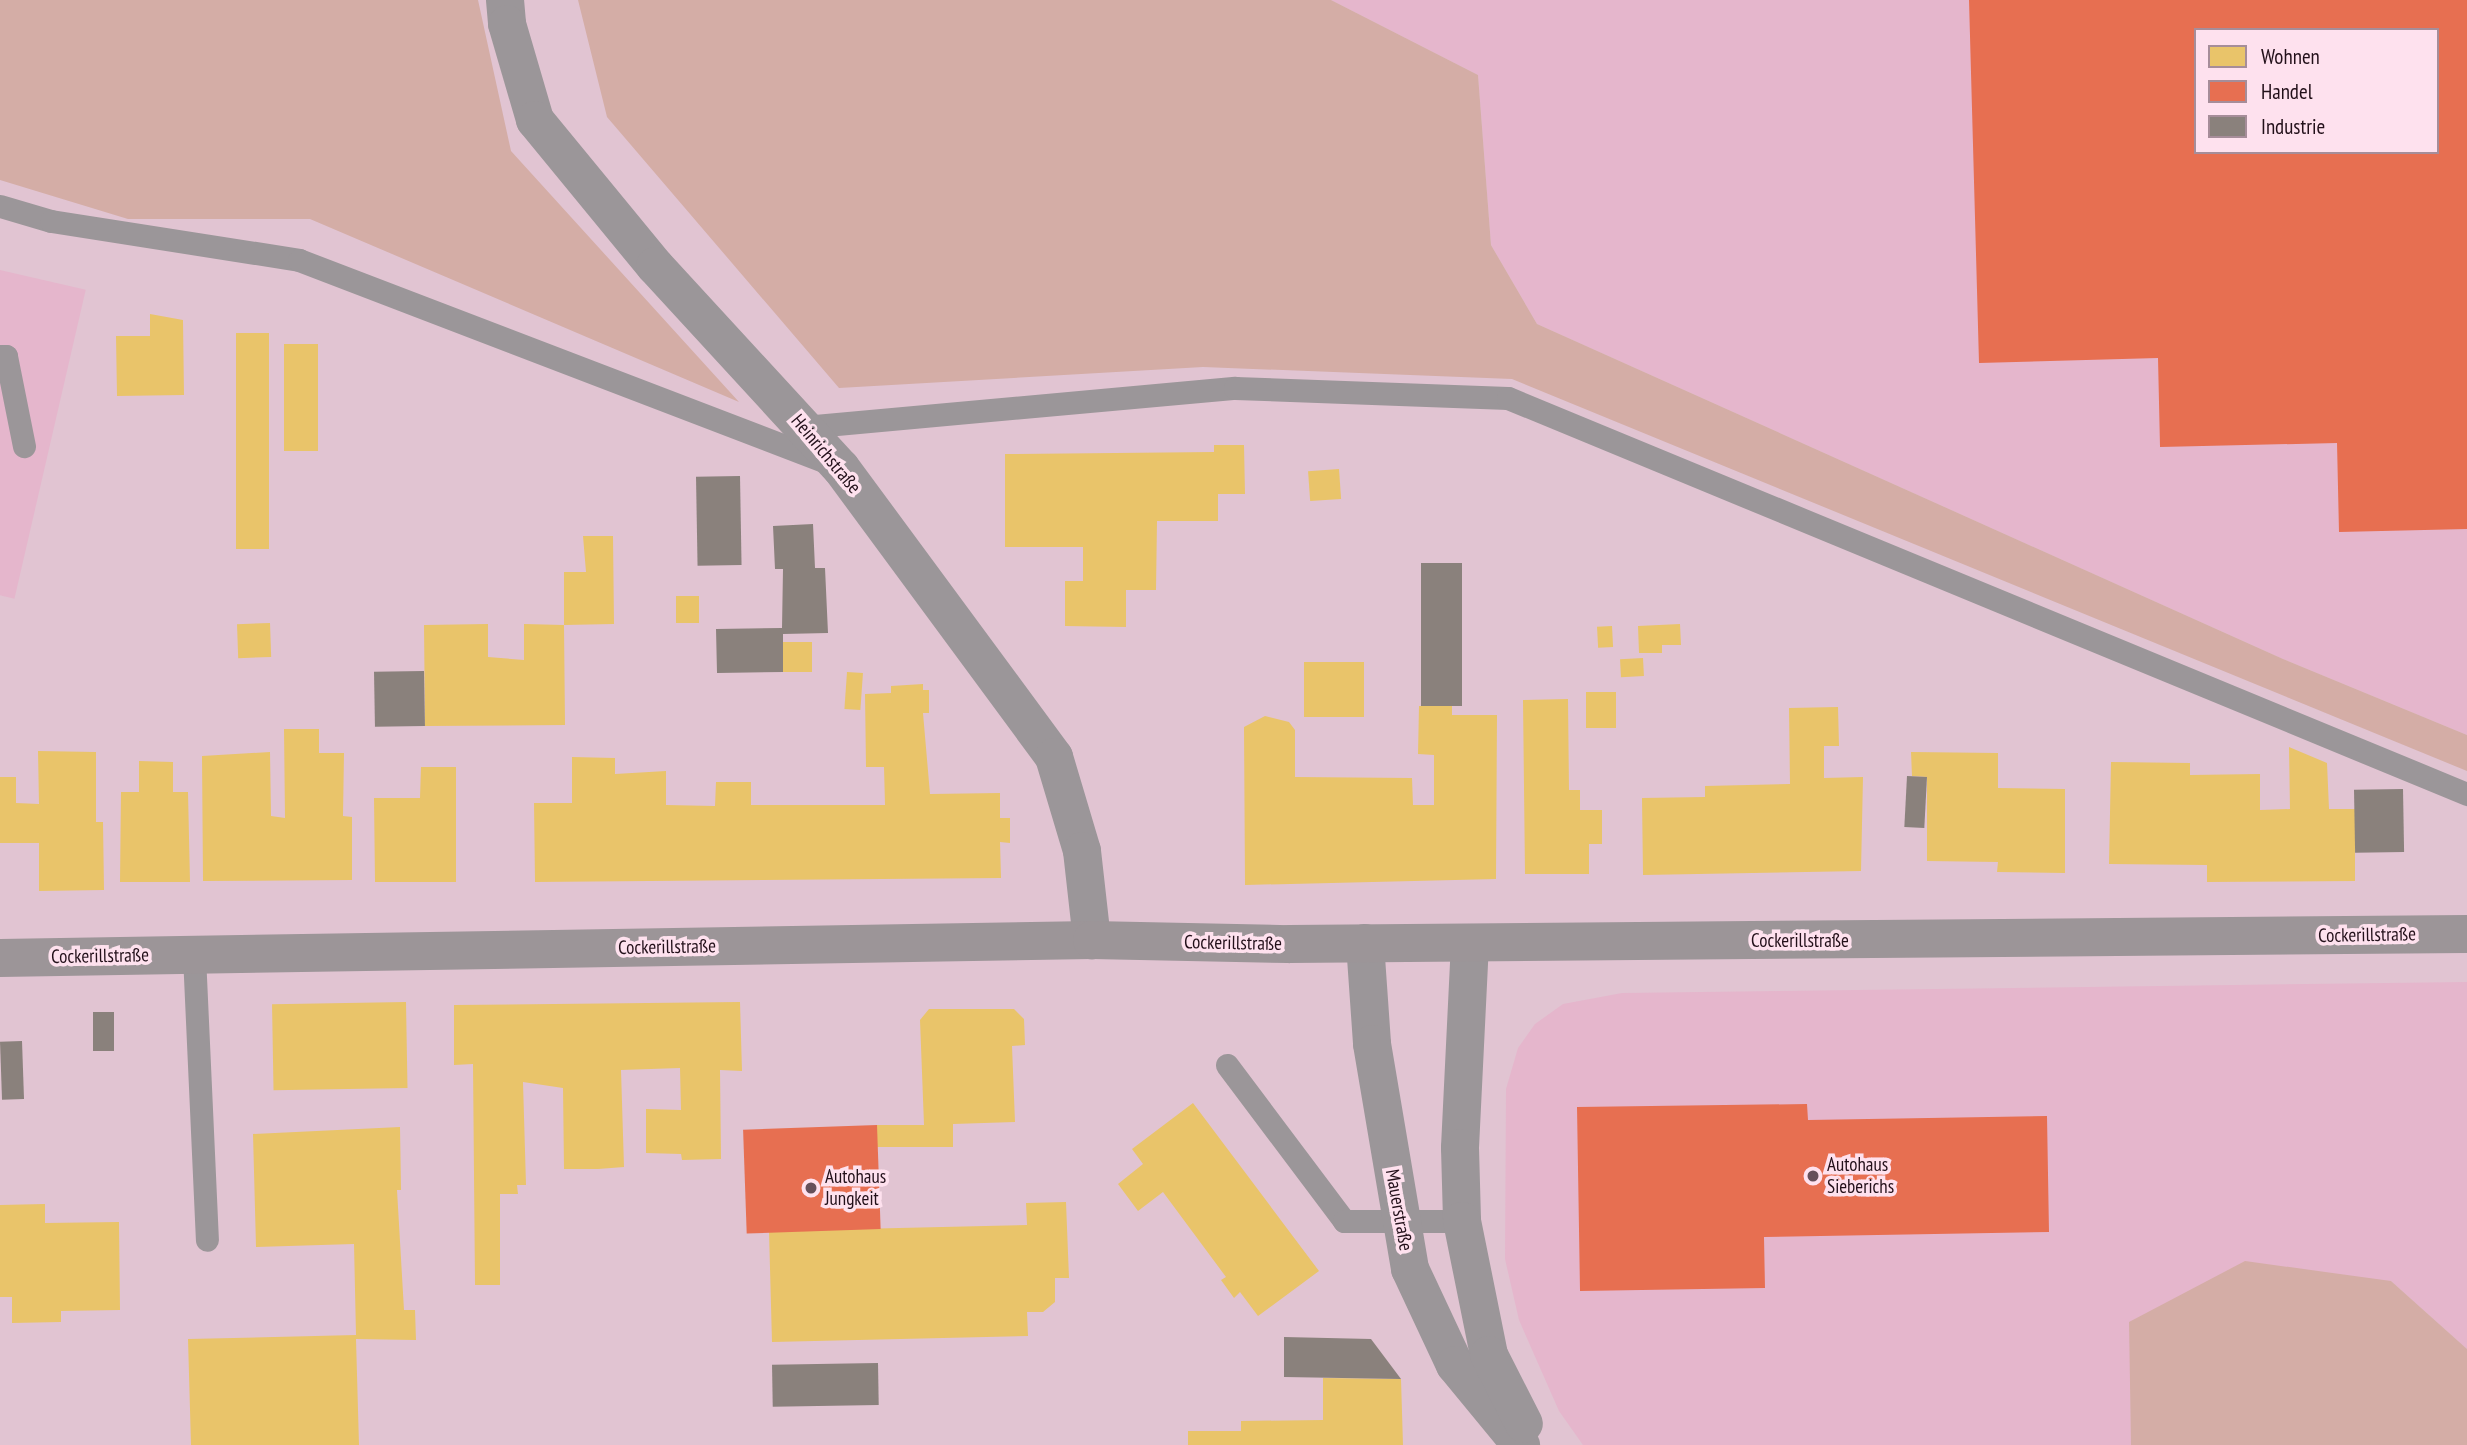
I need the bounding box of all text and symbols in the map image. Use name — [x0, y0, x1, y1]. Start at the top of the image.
legend — [2194, 28, 2439, 154]
text: Wohnen — [2261, 43, 2320, 70]
text: Handel — [2261, 78, 2313, 105]
text: Industrie — [2261, 113, 2325, 140]
street label: Heinrichstraße — [786, 410, 866, 498]
street label: Cockerillstraße — [2318, 923, 2416, 947]
street label: Cockerillstraße — [1751, 930, 1849, 952]
street label: Cockerillstraße — [1184, 931, 1282, 955]
street label: Cockerillstraße — [618, 935, 716, 959]
street label: Cockerillstraße — [51, 944, 149, 968]
place label: Autohaus Sieberichs — [1827, 1154, 1894, 1198]
place label: Autohaus Jungkeit — [825, 1166, 886, 1210]
street label: Mauerstraße — [1381, 1167, 1417, 1253]
marker: Autohaus Sieberichs — [1805, 1168, 1821, 1184]
marker: Autohaus Jungkeit — [803, 1180, 819, 1196]

